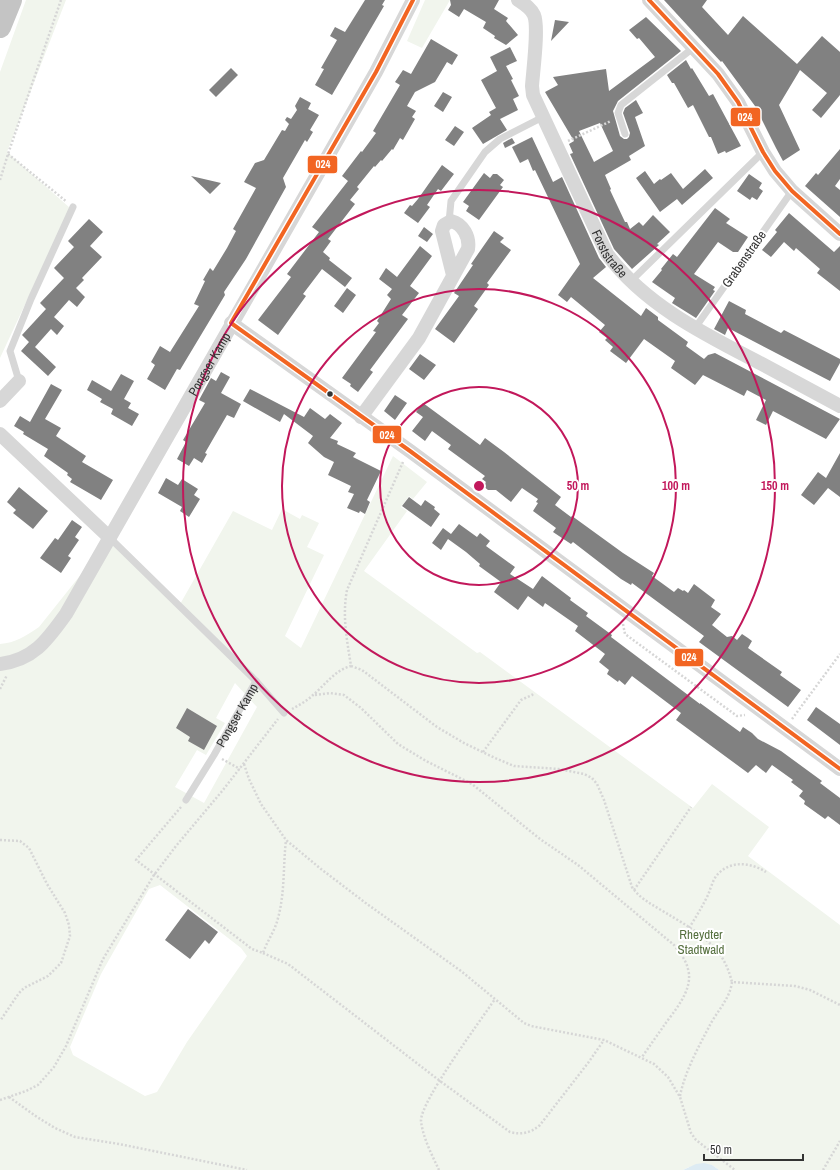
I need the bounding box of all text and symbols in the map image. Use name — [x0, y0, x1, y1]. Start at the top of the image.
line badge: 024 — [730, 107, 761, 127]
text: 024 — [737, 110, 753, 124]
line badge: 024 — [307, 155, 338, 174]
text: 024 — [315, 157, 331, 171]
street label: Forststraße — [588, 227, 631, 281]
street label: Grabenstraße — [718, 227, 770, 291]
street label: Pongser Kamp — [184, 329, 234, 399]
unlabelled marker — [325, 389, 335, 399]
line badge: 024 — [372, 425, 402, 444]
text: 024 — [379, 428, 395, 442]
text: 50 m — [567, 478, 589, 494]
text: 100 m — [662, 478, 690, 494]
text: 150 m — [761, 478, 789, 494]
centre of rings — [472, 479, 486, 493]
line badge: 024 — [674, 648, 704, 667]
text: 024 — [681, 650, 697, 664]
street label: Pongser Kamp — [212, 680, 262, 750]
park label: Rheydter Stadtwald — [678, 926, 724, 958]
scale bar — [704, 1136, 803, 1162]
text: 50 m — [710, 1142, 732, 1158]

